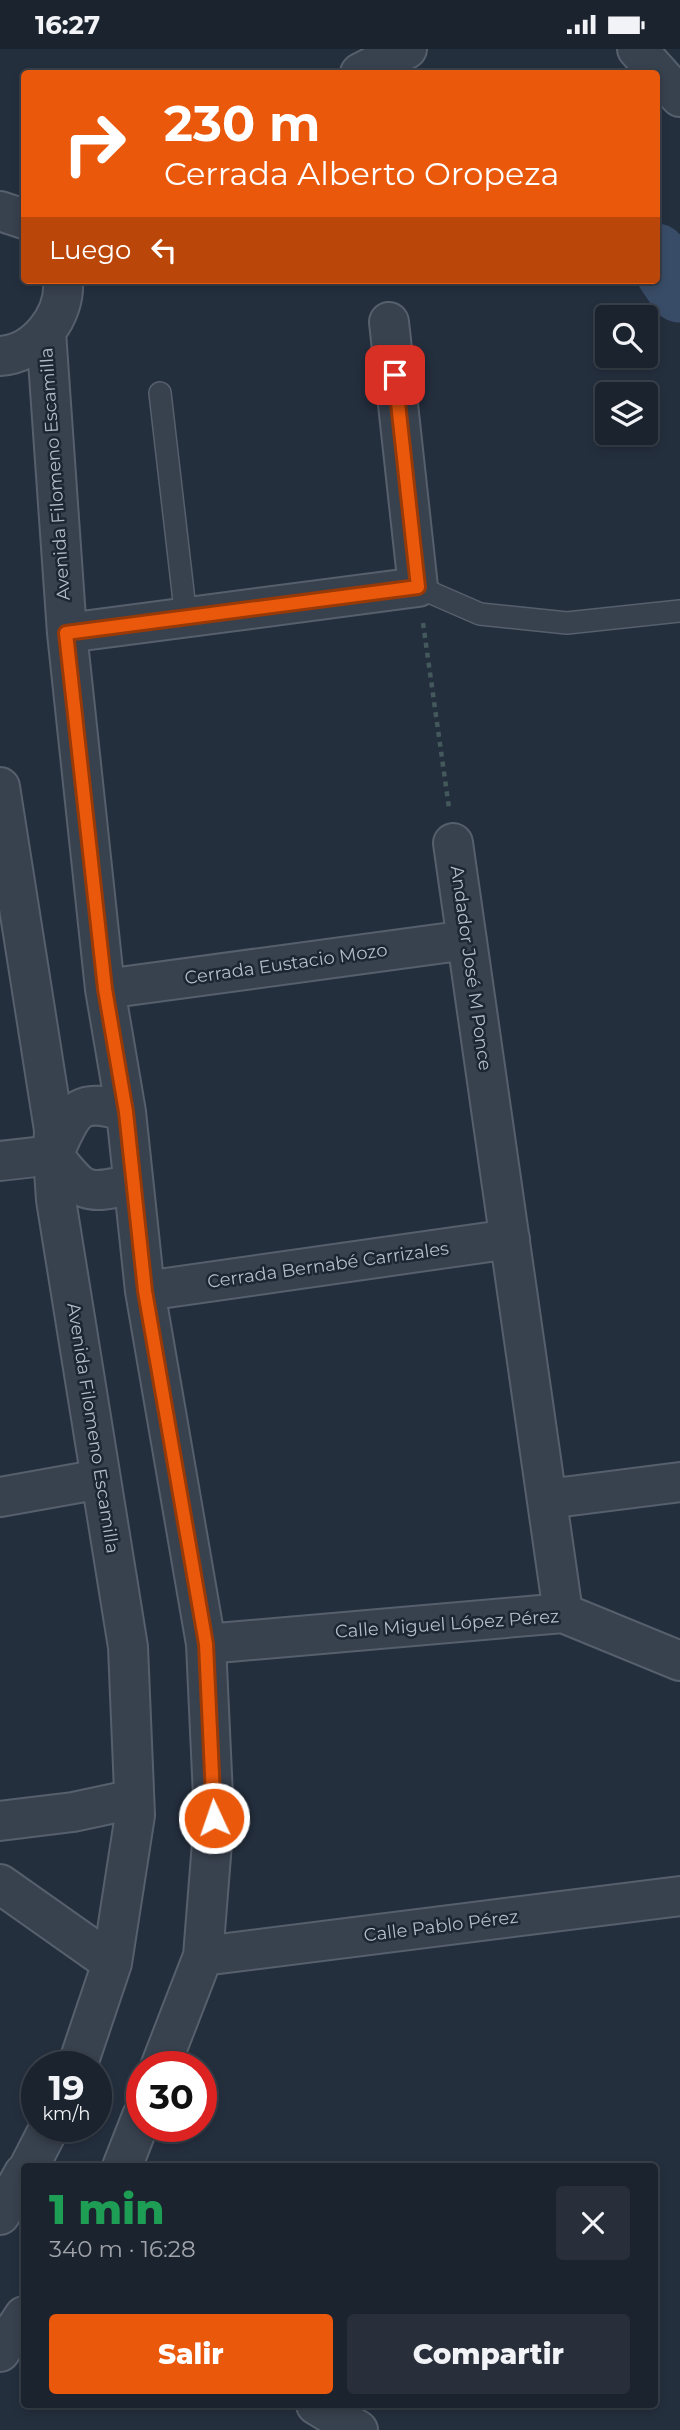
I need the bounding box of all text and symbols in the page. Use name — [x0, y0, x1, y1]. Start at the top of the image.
text: 16:27 — [35, 9, 100, 41]
text: 230 m — [164, 94, 320, 153]
icon: right — [49, 98, 140, 189]
text: Cerrada Alberto Oropeza — [164, 154, 559, 193]
icon: left — [145, 231, 183, 269]
text: Luego — [49, 234, 131, 266]
map controls — [595, 305, 658, 445]
button: search — [595, 305, 658, 368]
pin — [365, 345, 425, 405]
street label: Avenida Filomeno Escamilla — [35, 347, 75, 601]
icon: arrive — [376, 356, 414, 394]
button: layers — [595, 382, 658, 445]
street label: Andador José M Ponce — [446, 864, 496, 1072]
street label: Cerrada Eustacio Mozo — [183, 939, 389, 989]
street label: Cerrada Bernabé Carrizales — [206, 1237, 450, 1293]
street label: Avenida Filomeno Escamilla — [62, 1301, 124, 1555]
street label: Calle Miguel López Pérez — [334, 1605, 560, 1643]
position arrow — [177, 1781, 251, 1855]
street label: Calle Pablo Pérez — [363, 1906, 519, 1946]
speed limit sign: 30 — [126, 2051, 217, 2142]
text: 19 — [48, 2066, 85, 2109]
text: km/h — [42, 2103, 91, 2125]
text: 1 min — [49, 2183, 165, 2235]
button: close — [556, 2186, 630, 2260]
text: 340 m · 16:28 — [49, 2235, 196, 2263]
button: Salir — [49, 2314, 333, 2394]
button: Compartir — [347, 2314, 630, 2394]

